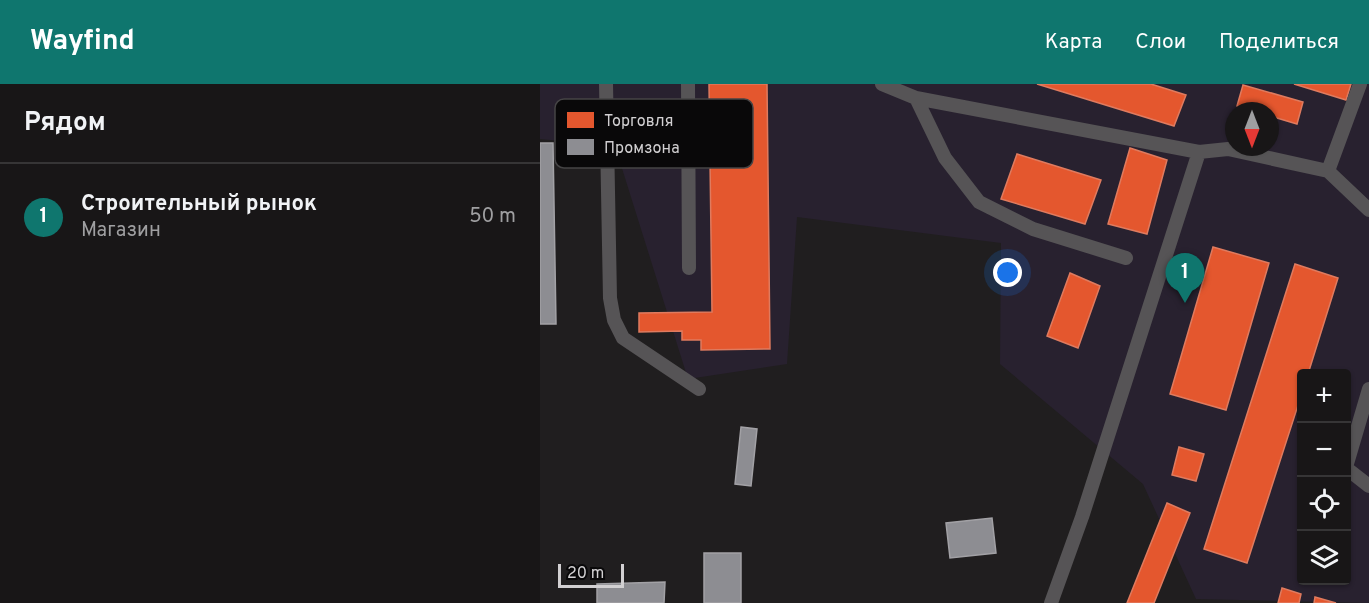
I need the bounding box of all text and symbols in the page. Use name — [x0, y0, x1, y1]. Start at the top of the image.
text: Wayfind — [30, 24, 135, 60]
text: Карта — [1045, 29, 1102, 56]
text: Слои — [1135, 29, 1186, 56]
text: Поделиться — [1219, 29, 1339, 56]
legend — [555, 99, 753, 168]
north arrow — [1225, 102, 1279, 156]
text: Рядом — [24, 107, 106, 140]
text: Торговля — [604, 112, 674, 132]
text: Промзона — [604, 139, 680, 159]
text: Строительный рынок — [81, 191, 317, 218]
text: 1 — [40, 204, 48, 230]
text: 50 m — [469, 204, 516, 230]
text: Магазин — [81, 218, 161, 244]
pin: 1 — [1166, 254, 1204, 303]
your location — [993, 258, 1022, 287]
map controls — [1297, 369, 1351, 585]
button: + — [1297, 369, 1351, 423]
button: − — [1297, 423, 1351, 477]
button: locate — [1297, 477, 1351, 531]
button: layers — [1297, 531, 1351, 585]
scale bar — [558, 561, 624, 588]
text: 20 m — [567, 564, 604, 584]

